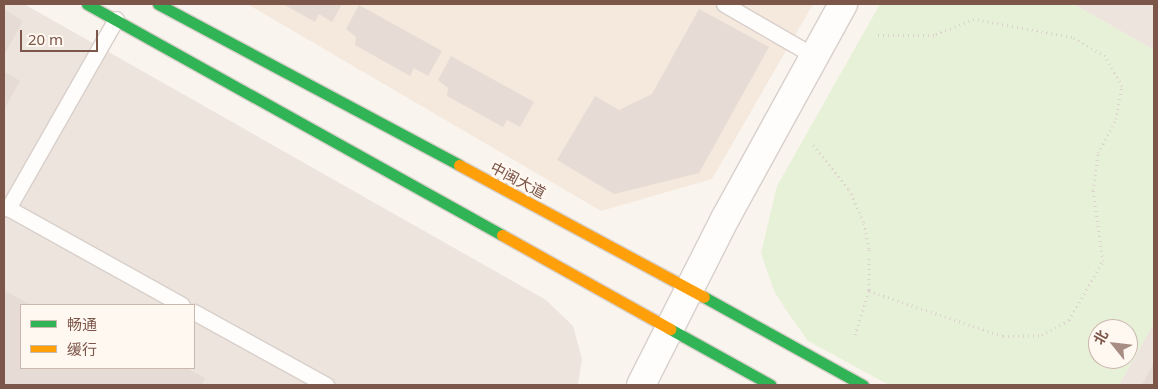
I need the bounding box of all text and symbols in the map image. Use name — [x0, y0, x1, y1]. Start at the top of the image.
scale bar — [22, 20, 100, 52]
text: 20 m — [28, 29, 63, 49]
street label: 中闽大道 — [487, 158, 549, 202]
legend — [20, 304, 195, 369]
text: 畅通 — [67, 314, 97, 334]
north arrow — [1088, 319, 1138, 369]
text: 北 — [1089, 326, 1112, 348]
text: 缓行 — [67, 339, 97, 359]

